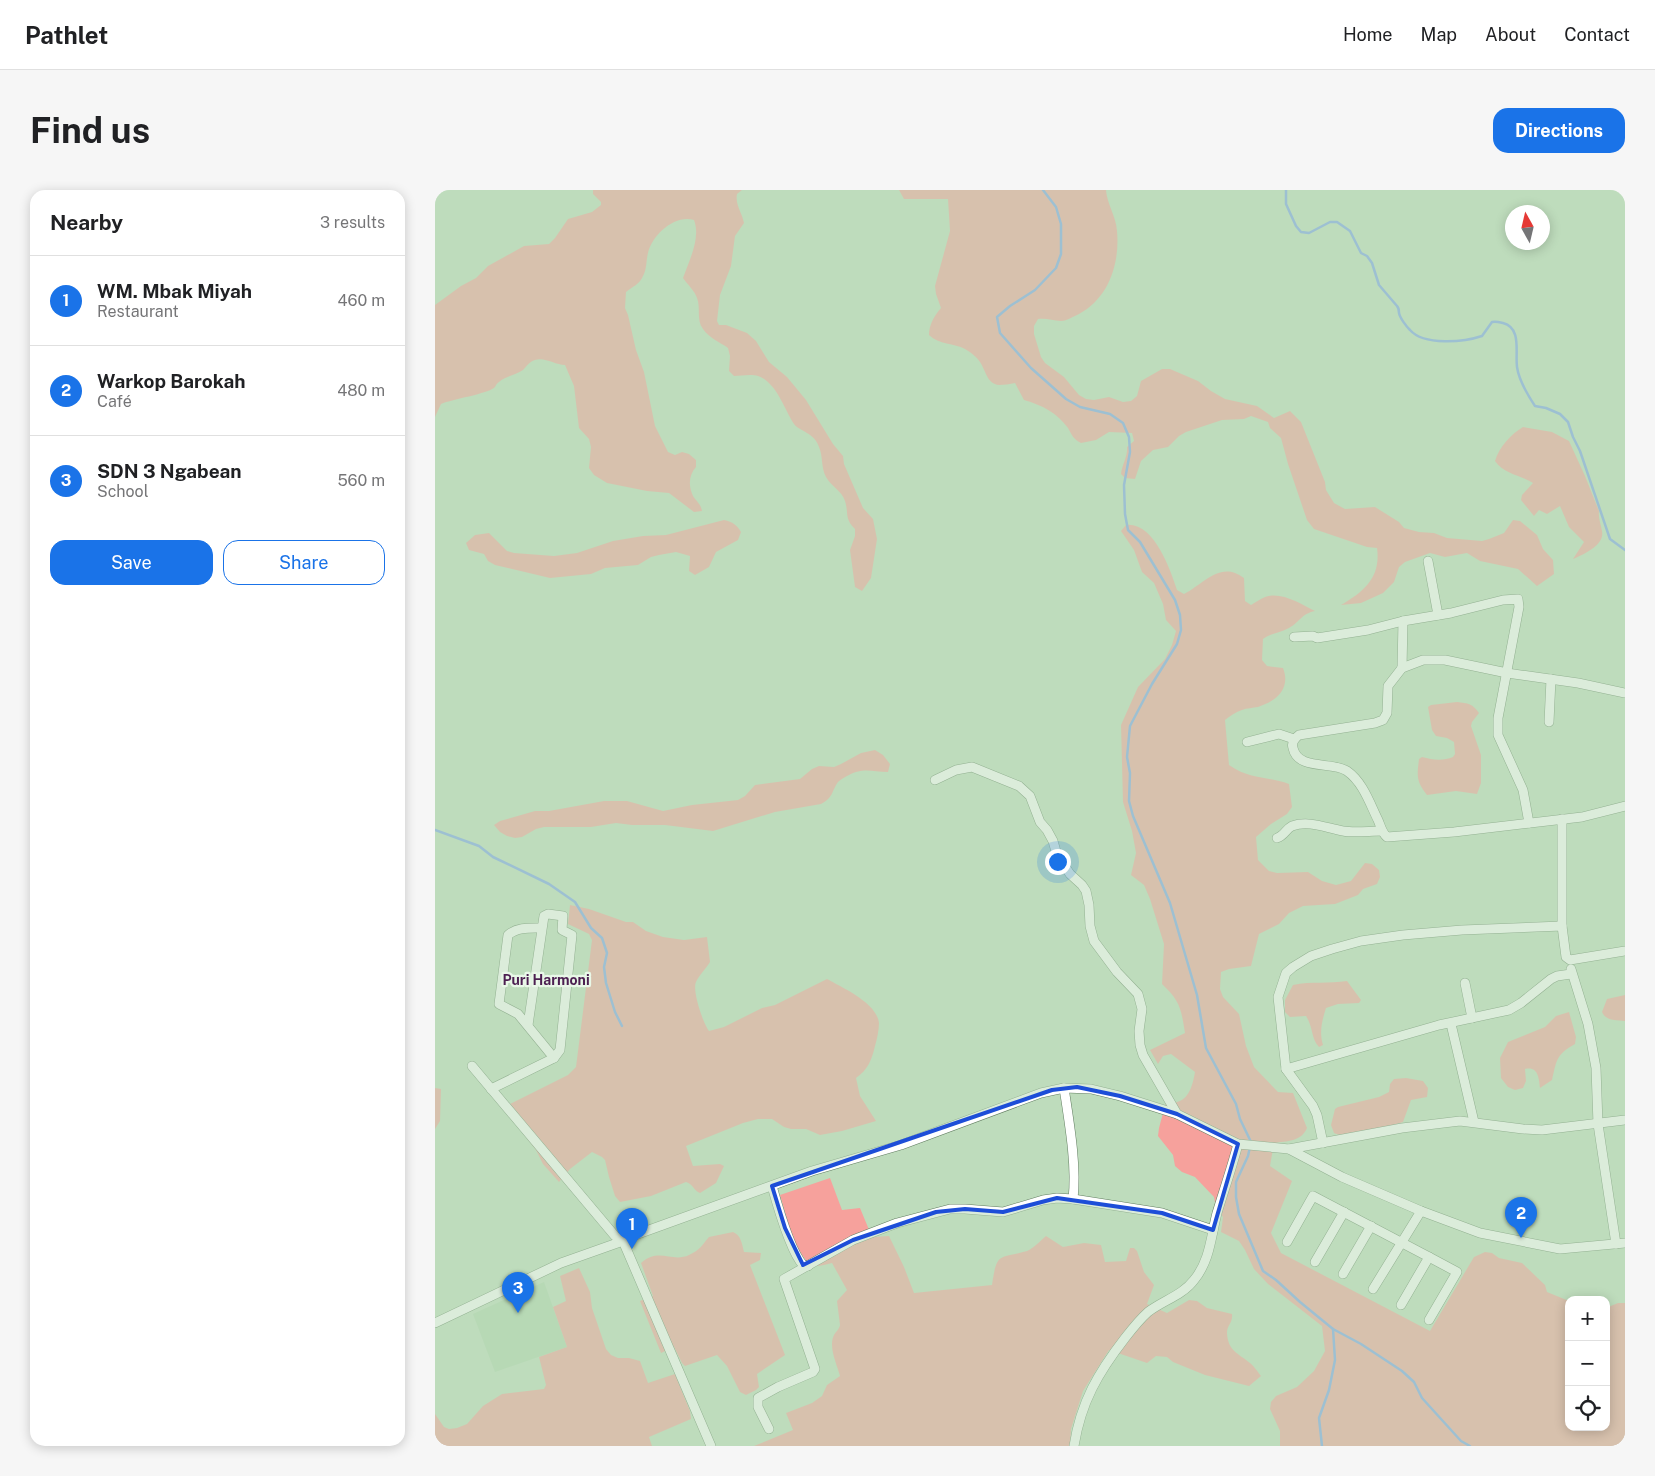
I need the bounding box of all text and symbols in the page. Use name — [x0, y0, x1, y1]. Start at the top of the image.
text: Pathlet — [25, 21, 108, 49]
text: Home — [1343, 24, 1393, 45]
text: Map — [1421, 24, 1457, 45]
text: About — [1485, 24, 1536, 45]
text: Contact — [1564, 24, 1630, 45]
button: Directions — [1493, 108, 1625, 153]
text: Find us — [30, 110, 150, 151]
north arrow — [1505, 205, 1550, 250]
text: Nearby — [50, 210, 123, 235]
text: 3 results — [320, 213, 385, 232]
text: WM. Mbak Miyah — [97, 280, 252, 302]
text: 1 — [63, 291, 69, 310]
text: 460 m — [338, 291, 385, 310]
text: Restaurant — [97, 302, 179, 321]
text: Warkop Barokah — [97, 370, 245, 392]
text: 2 — [61, 381, 71, 400]
text: 480 m — [337, 381, 385, 400]
text: Café — [97, 392, 132, 411]
text: SDN 3 Ngabean — [97, 460, 242, 482]
text: 3 — [61, 471, 71, 490]
text: 560 m — [337, 471, 385, 490]
text: School — [97, 482, 148, 501]
button: Save — [50, 540, 213, 585]
button: Share — [223, 540, 385, 585]
your location — [1045, 849, 1071, 875]
district label: Puri Harmoni — [502, 972, 590, 988]
pin: 2 — [1505, 1197, 1537, 1238]
pin: 1 — [616, 1208, 648, 1249]
pin: 3 — [502, 1272, 534, 1313]
map controls — [1565, 1296, 1610, 1431]
button: + — [1565, 1296, 1610, 1341]
button: − — [1565, 1341, 1610, 1386]
button: locate — [1565, 1386, 1610, 1431]

